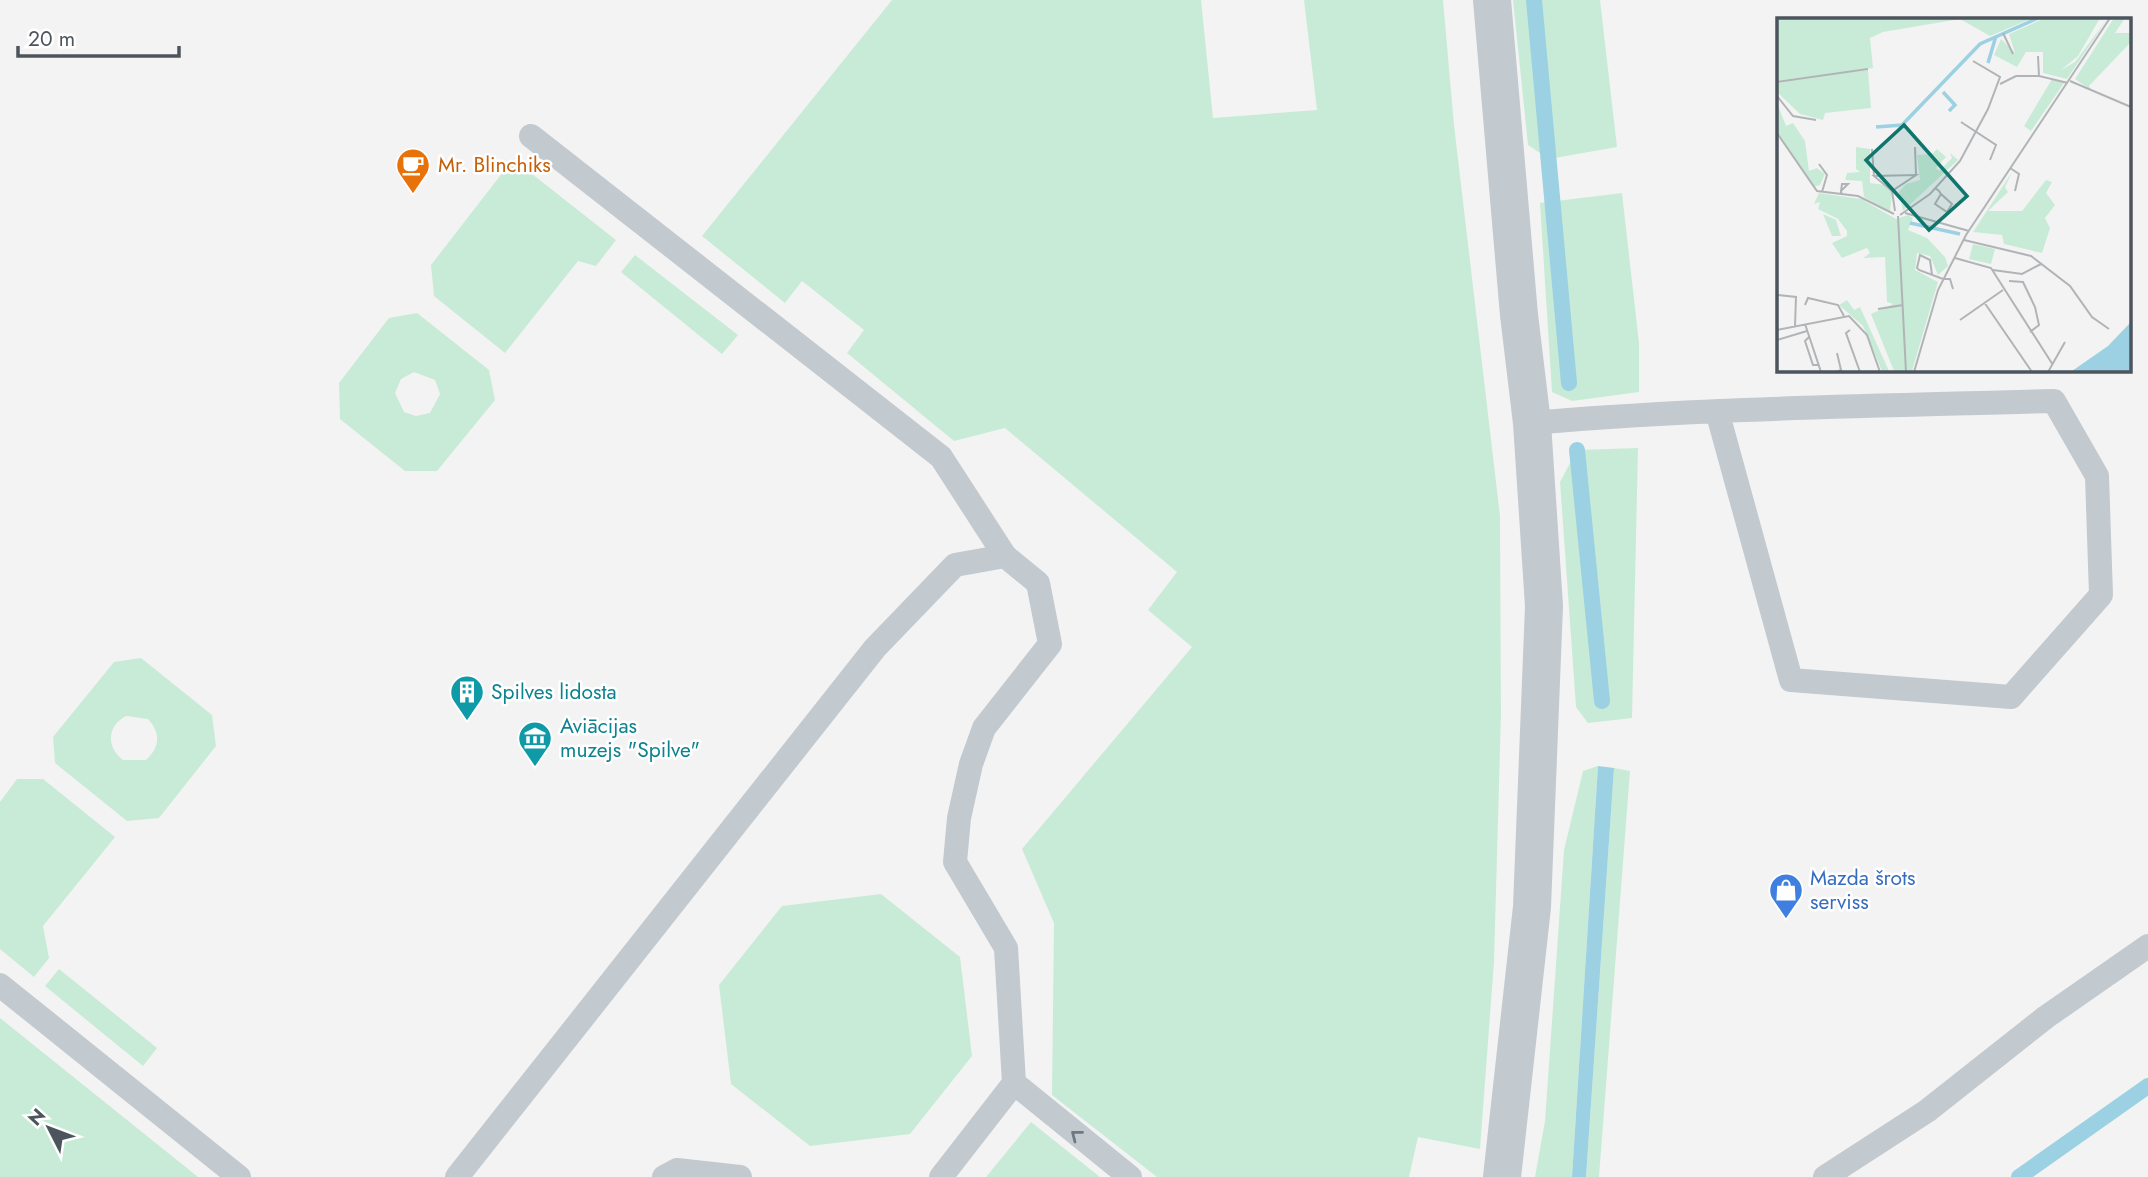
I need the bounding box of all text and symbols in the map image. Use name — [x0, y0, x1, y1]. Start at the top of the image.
scale bar — [18, 14, 178, 58]
inset map — [1777, 18, 2130, 371]
text: 20 m — [28, 24, 75, 54]
cafe icon: Mr. Blinchiks — [394, 146, 432, 195]
place label: Mr. Blinchiks — [438, 150, 551, 180]
building icon: Spilves lidosta — [448, 673, 486, 722]
place label: Spilves lidosta — [491, 677, 617, 707]
place label: Aviācijas muzejs "Spilve" — [560, 711, 700, 765]
museum icon: Aviācijas muzejs "Spilve" — [516, 719, 554, 768]
place label: Mazda šrots serviss — [1810, 863, 1915, 917]
shop icon: Mazda šrots serviss — [1767, 871, 1805, 920]
north arrow — [14, 1093, 84, 1163]
text: N — [22, 1102, 52, 1132]
one-way arrow — [1072, 1130, 1084, 1143]

